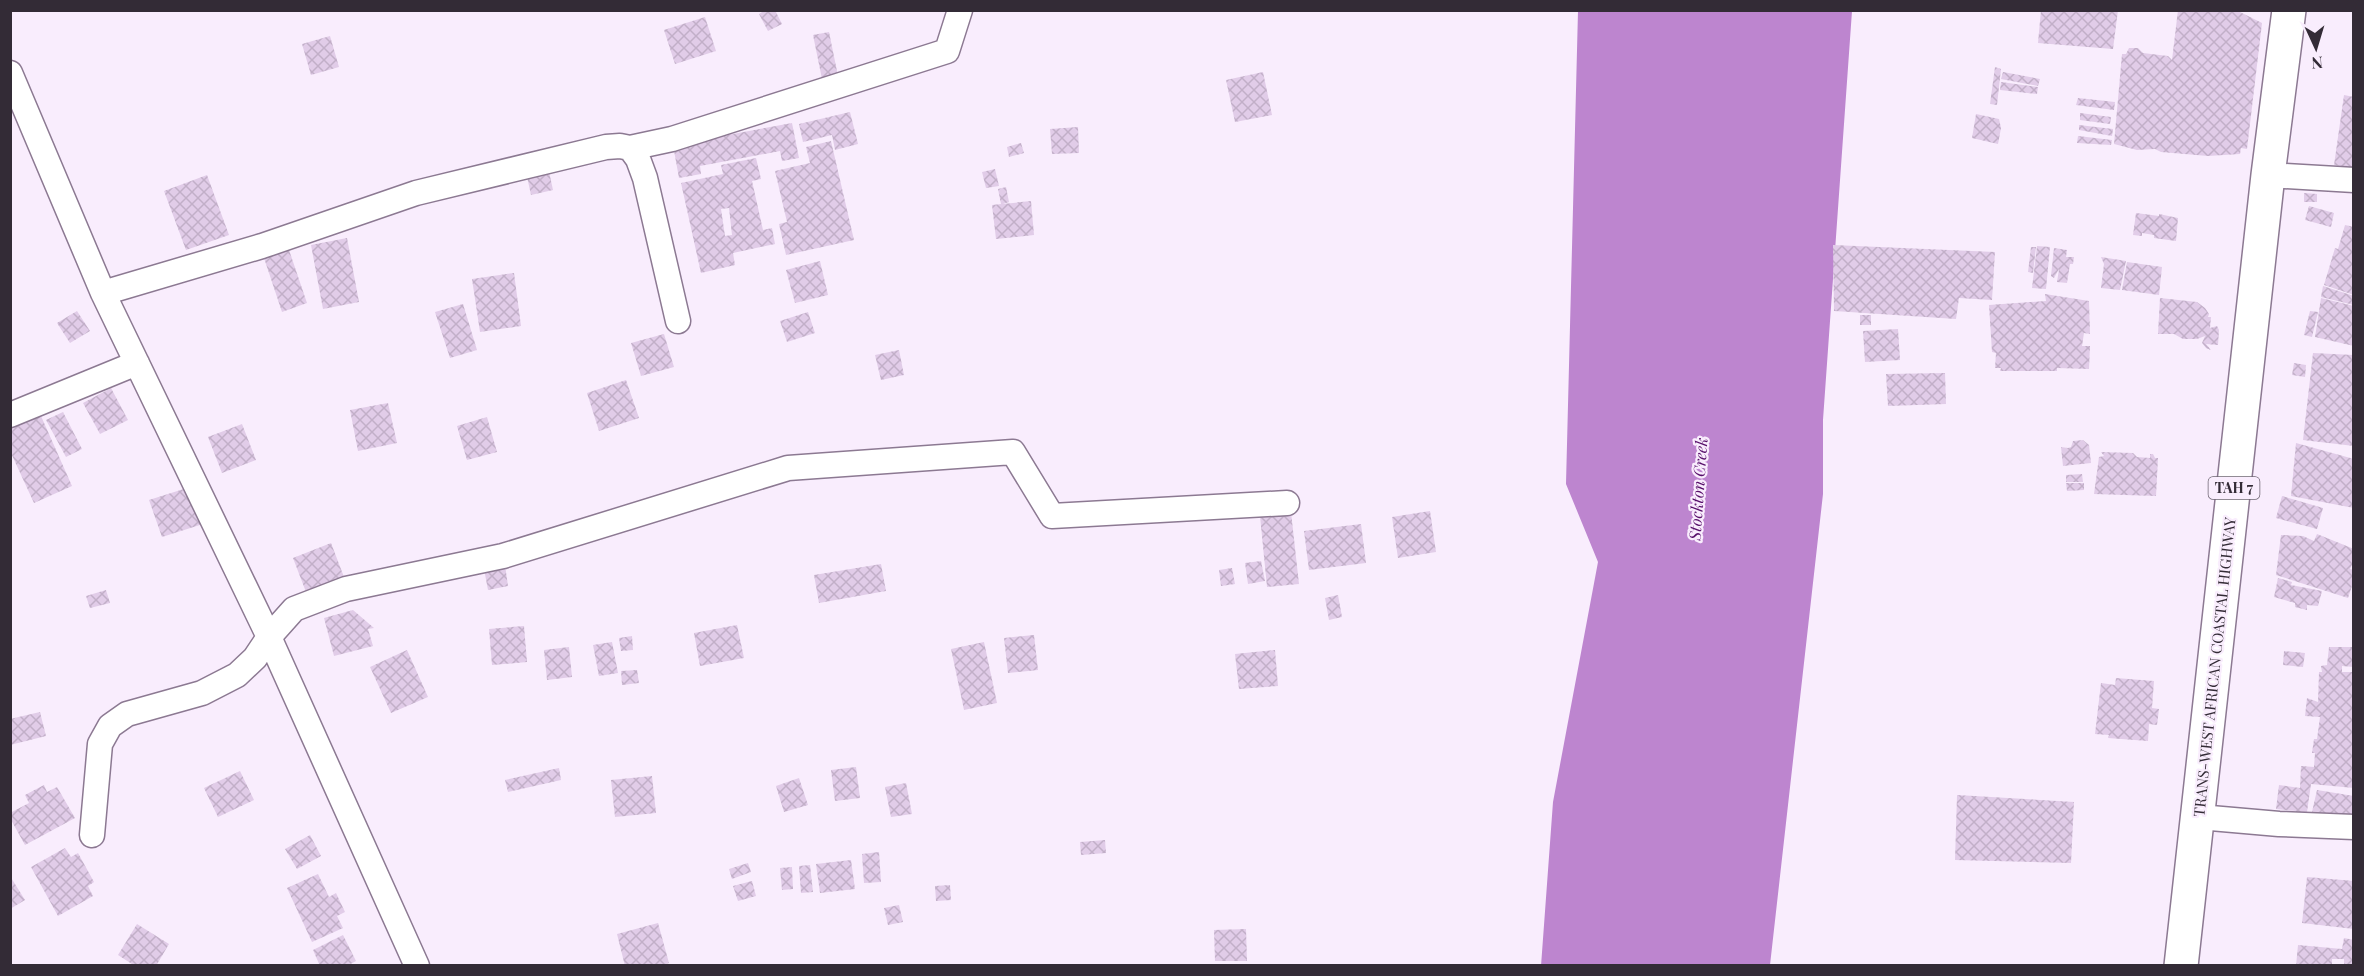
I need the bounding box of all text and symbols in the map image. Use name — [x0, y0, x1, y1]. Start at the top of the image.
north arrow — [2286, 18, 2346, 78]
text: N — [2310, 53, 2324, 74]
water label: Stockton Creek — [1683, 437, 1712, 542]
road number: TAH 7 — [2208, 477, 2260, 499]
street label: TRANS-WEST AFRICAN COASTAL HIGHWAY — [2188, 516, 2240, 818]

